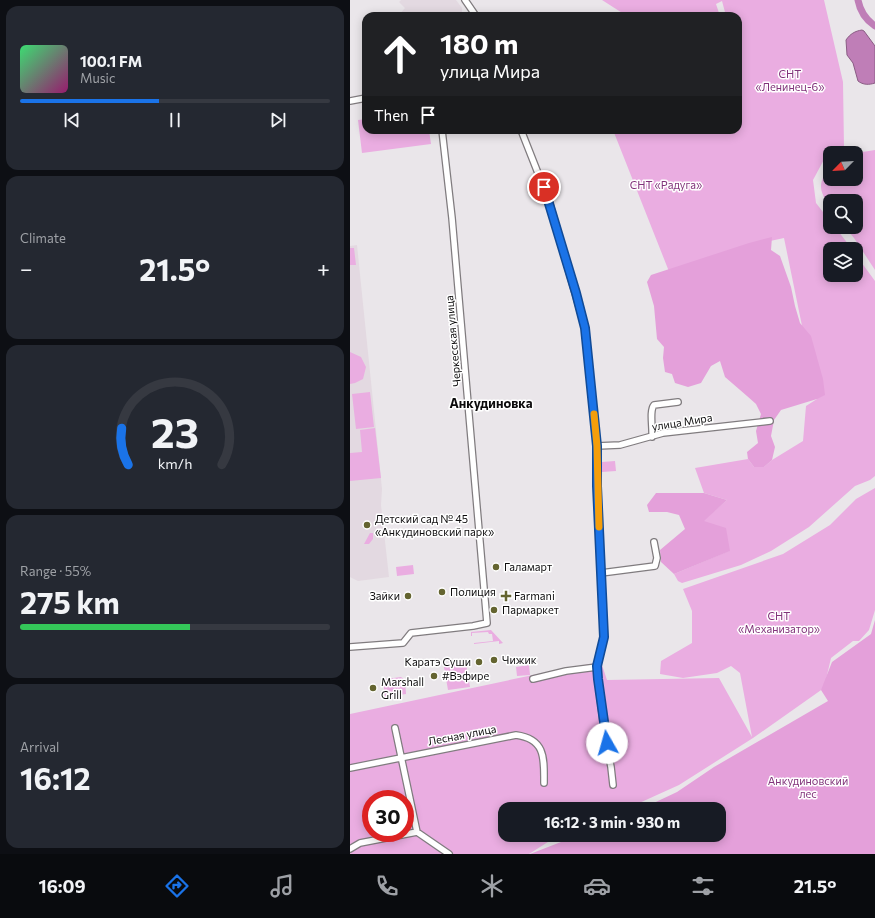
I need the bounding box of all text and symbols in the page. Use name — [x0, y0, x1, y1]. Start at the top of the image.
text: 180 m — [440, 26, 518, 60]
icon: ahead — [374, 28, 426, 80]
text: 100.1 FM — [80, 52, 142, 70]
text: улица Мира — [440, 60, 540, 82]
park label: СНТ «Ленинец-6» — [756, 67, 824, 93]
text: Music — [80, 70, 115, 86]
icon: arrive — [417, 104, 439, 126]
text: Then — [374, 106, 409, 124]
icon: previous — [61, 109, 83, 131]
icon: pause — [164, 109, 186, 131]
icon: next — [267, 109, 289, 131]
north arrow — [823, 146, 863, 186]
map controls — [823, 146, 863, 282]
pin — [527, 170, 561, 204]
icon: arrive — [533, 176, 555, 198]
park label: СНТ «Радуга» — [630, 178, 702, 191]
button: search — [823, 194, 863, 234]
text: Climate — [20, 230, 66, 246]
button: layers — [823, 242, 863, 282]
text: 21.5° — [139, 250, 210, 287]
text: − — [20, 255, 33, 282]
text: + — [317, 255, 330, 282]
street label: Черкесская улица — [442, 295, 463, 387]
district label: Анкудиновка — [449, 395, 533, 411]
text: 23 — [151, 406, 199, 457]
street label: улица Мира — [651, 410, 713, 433]
text: km/h — [158, 454, 192, 472]
place label: Детский сад № 45 «Анкудиновский парк» — [375, 512, 494, 538]
marker: Детский сад № 45 «Анкудиновский парк» — [362, 520, 372, 530]
place label: Галамарт — [504, 560, 552, 573]
marker: Галамарт — [491, 562, 501, 572]
text: Range · 55% — [20, 563, 91, 579]
text: 275 km — [20, 583, 120, 620]
place label: Полиция — [450, 585, 496, 598]
marker: Полиция — [437, 587, 447, 597]
place label: Зайки — [369, 589, 400, 602]
place label: Farmani — [514, 589, 555, 602]
marker: Зайки — [403, 591, 413, 601]
marker: Farmani — [501, 591, 511, 601]
place label: Пармаркет — [502, 603, 559, 616]
marker: Пармаркет — [489, 605, 499, 615]
park label: СНТ «Механизатор» — [738, 609, 820, 635]
place label: Чижик — [502, 653, 537, 666]
place label: Каратэ Суши — [405, 655, 471, 668]
marker: Чижик — [489, 655, 499, 665]
marker: Каратэ Суши — [474, 657, 484, 667]
place label: #Вэфире — [442, 669, 490, 682]
marker: #Вэфире — [429, 671, 439, 681]
place label: Marshall Grill — [381, 675, 424, 701]
marker: Marshall Grill — [368, 683, 378, 693]
street label: Лесная улица — [427, 722, 497, 748]
position arrow — [586, 722, 628, 764]
text: Arrival — [20, 739, 59, 755]
text: 16:12 — [20, 759, 91, 796]
park label: Анкудиновский лес — [768, 774, 848, 800]
speed limit sign: 30 — [362, 790, 414, 842]
text: 16:12 · 3 min · 930 m — [544, 813, 680, 831]
icon: directions — [163, 872, 191, 900]
icon: music — [268, 872, 296, 900]
icon: phone — [373, 872, 401, 900]
icon: climate — [478, 872, 506, 900]
icon: car — [583, 872, 611, 900]
icon: filters — [689, 872, 717, 900]
text: 16:09 — [39, 875, 86, 897]
text: 21.5° — [794, 875, 836, 897]

